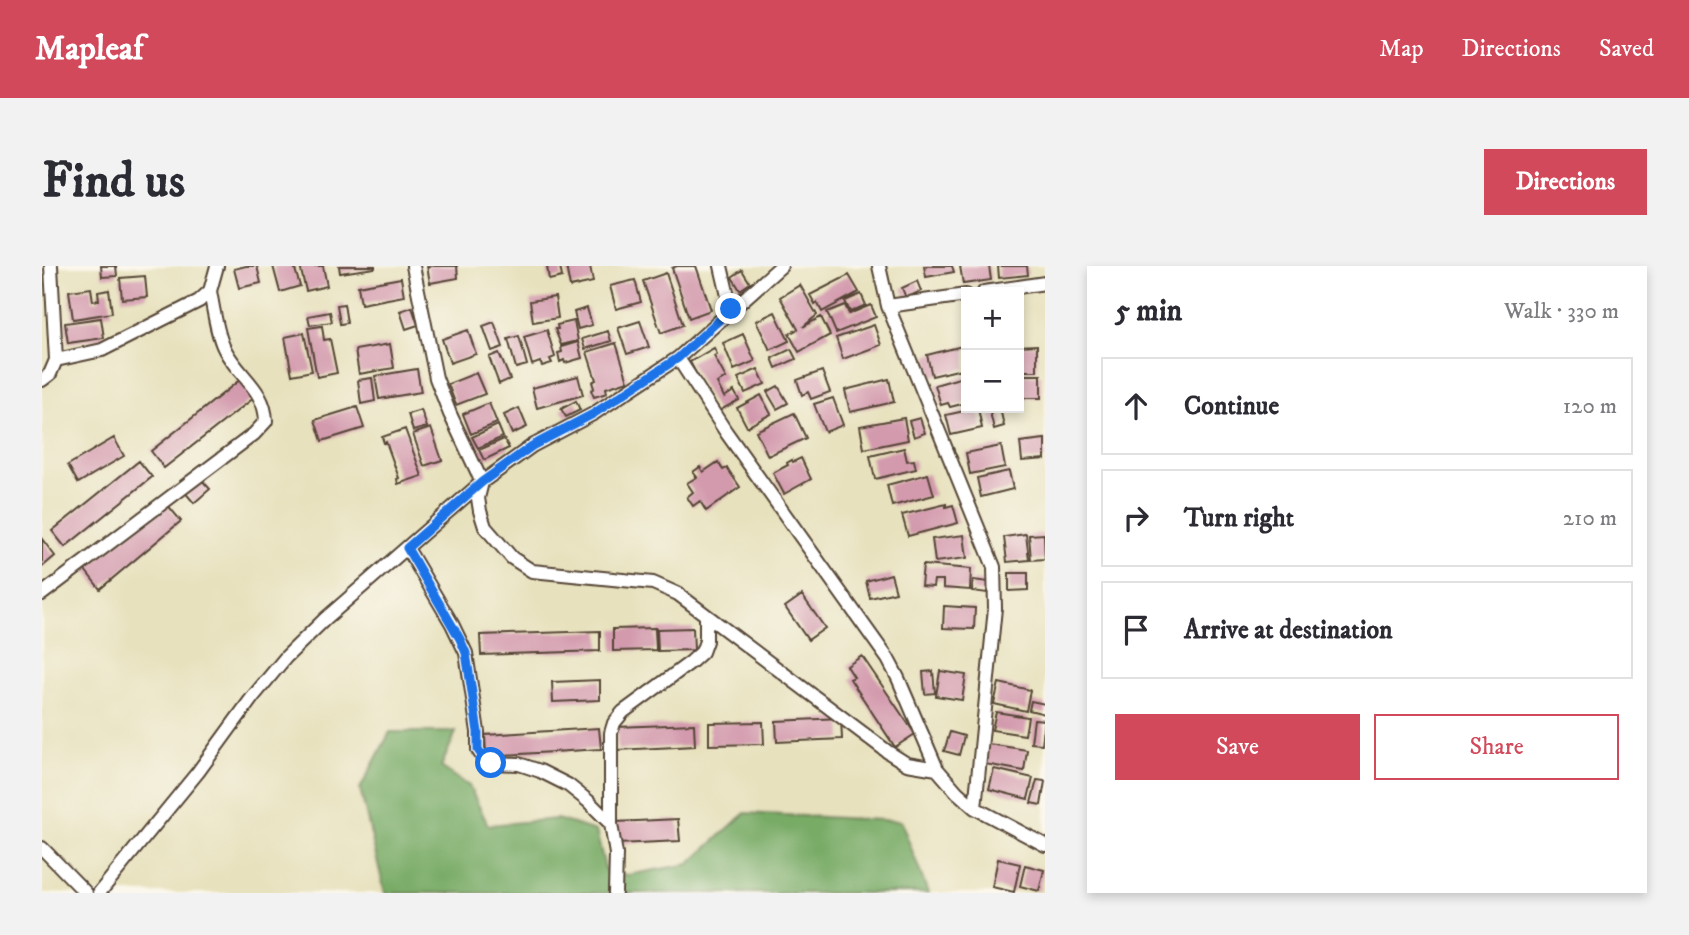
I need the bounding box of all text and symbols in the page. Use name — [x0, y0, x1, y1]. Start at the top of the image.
text: Mapleaf — [35, 29, 144, 70]
text: Map — [1379, 34, 1424, 64]
text: Directions — [1462, 34, 1561, 64]
text: Saved — [1599, 34, 1654, 64]
button: Directions — [1484, 149, 1647, 215]
text: Find us — [42, 151, 185, 213]
map controls — [961, 287, 1024, 413]
button: + — [961, 287, 1024, 350]
route end — [715, 293, 746, 324]
text: 5 min — [1115, 293, 1182, 330]
text: Walk · 330 m — [1504, 297, 1619, 326]
button: − — [961, 350, 1024, 413]
icon: ahead — [1117, 387, 1155, 425]
text: Continue — [1184, 390, 1279, 423]
text: 120 m — [1563, 392, 1617, 421]
icon: right — [1117, 499, 1155, 537]
text: Turn right — [1184, 502, 1294, 535]
text: 210 m — [1563, 504, 1617, 533]
icon: arrive — [1117, 611, 1155, 649]
text: Arrive at destination — [1184, 614, 1393, 647]
button: Save — [1115, 714, 1360, 780]
button: Share — [1374, 714, 1619, 780]
route start — [475, 747, 506, 778]

